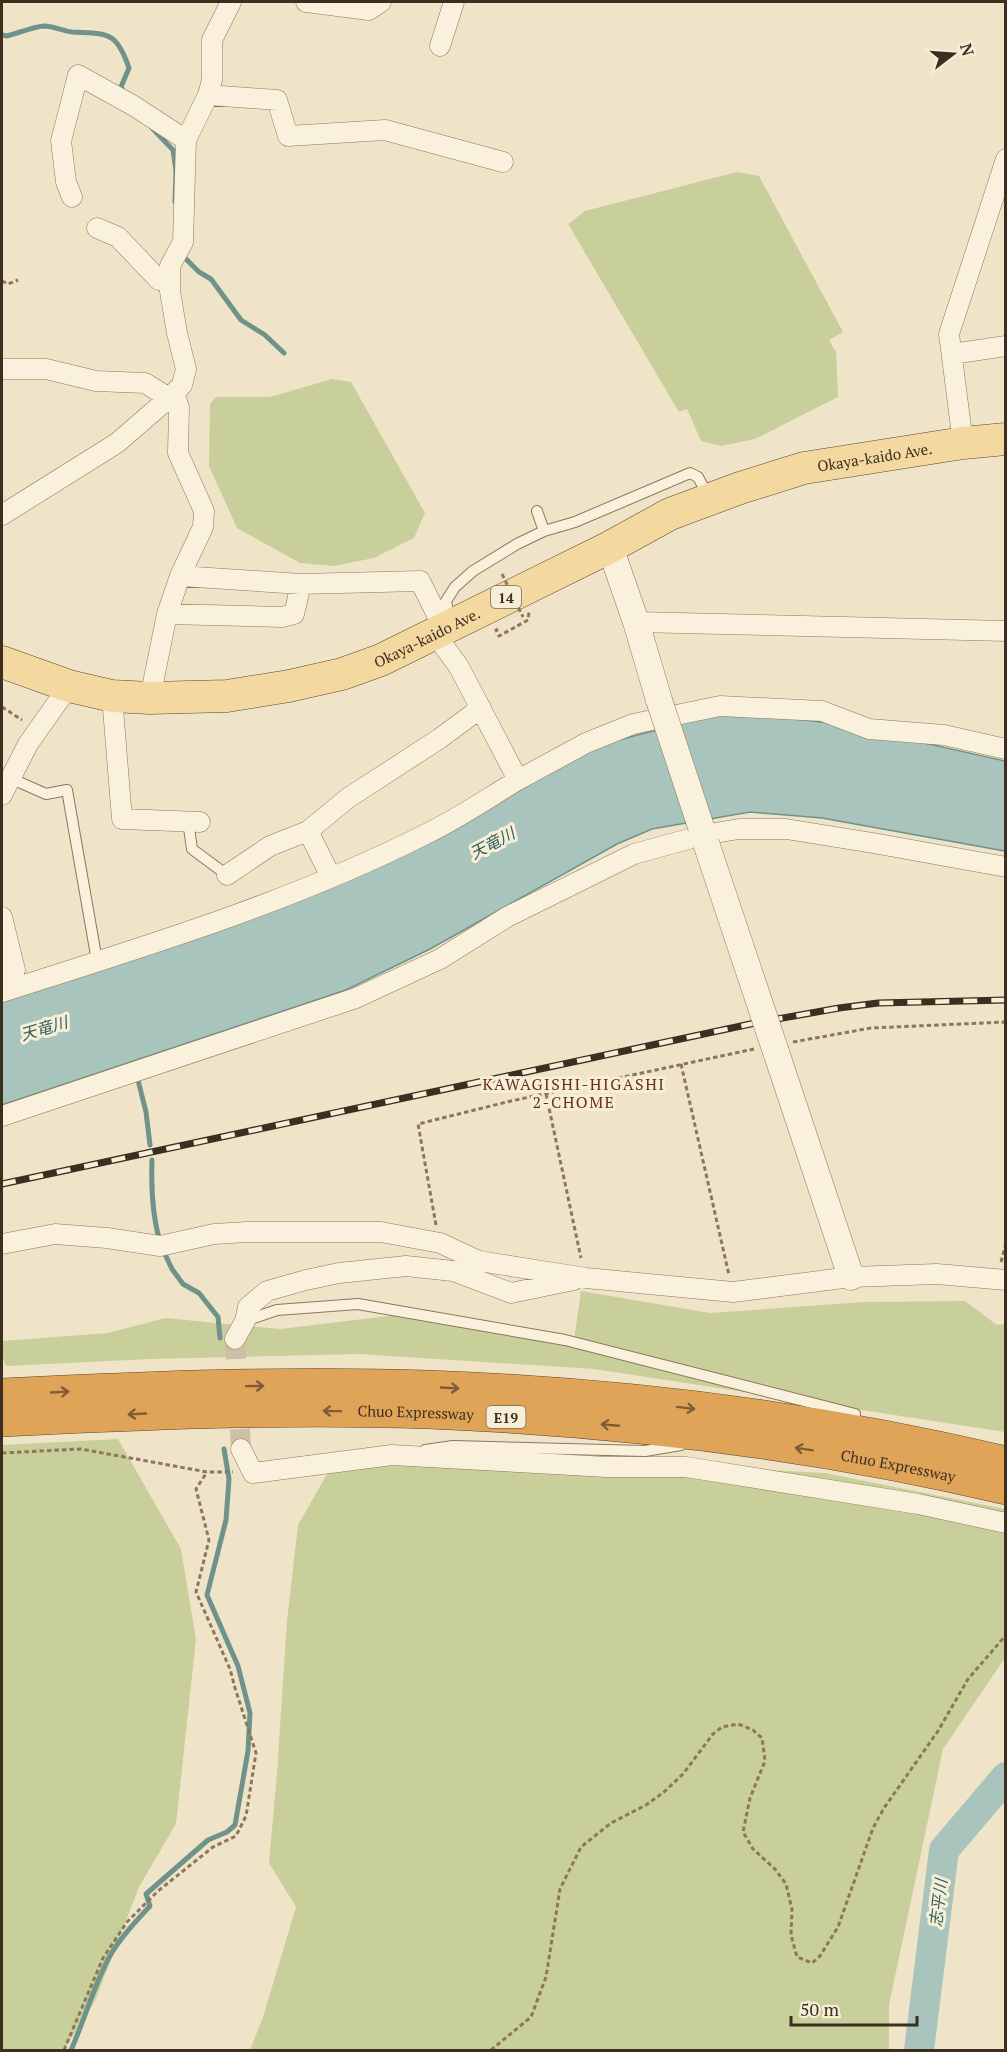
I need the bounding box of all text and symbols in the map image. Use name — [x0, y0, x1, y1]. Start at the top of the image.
north arrow — [923, 24, 983, 84]
text: N — [955, 41, 980, 59]
street label: Okaya-kaido Ave. — [816, 438, 933, 476]
road number: 14 — [491, 586, 521, 608]
street label: Okaya-kaido Ave. — [371, 603, 483, 672]
water label: 天竜川 — [466, 821, 520, 864]
water label: 天竜川 — [18, 1010, 72, 1045]
district label: KAWAGISHI-HIGASHI 2-CHOME — [483, 1073, 665, 1113]
one-way arrow — [244, 1380, 264, 1392]
one-way arrow — [439, 1383, 459, 1394]
one-way arrow — [49, 1387, 69, 1398]
street label: Chuo Expressway — [357, 1400, 475, 1424]
one-way arrow — [675, 1403, 695, 1414]
one-way arrow — [322, 1405, 342, 1417]
road number: E19 — [486, 1406, 526, 1428]
one-way arrow — [127, 1408, 147, 1419]
one-way arrow — [601, 1419, 621, 1430]
one-way arrow — [795, 1443, 814, 1454]
street label: Chuo Expressway — [839, 1445, 958, 1486]
water label: 志平川 — [924, 1876, 952, 1928]
scale bar — [791, 1989, 917, 2027]
text: 50 m — [800, 1997, 840, 2021]

